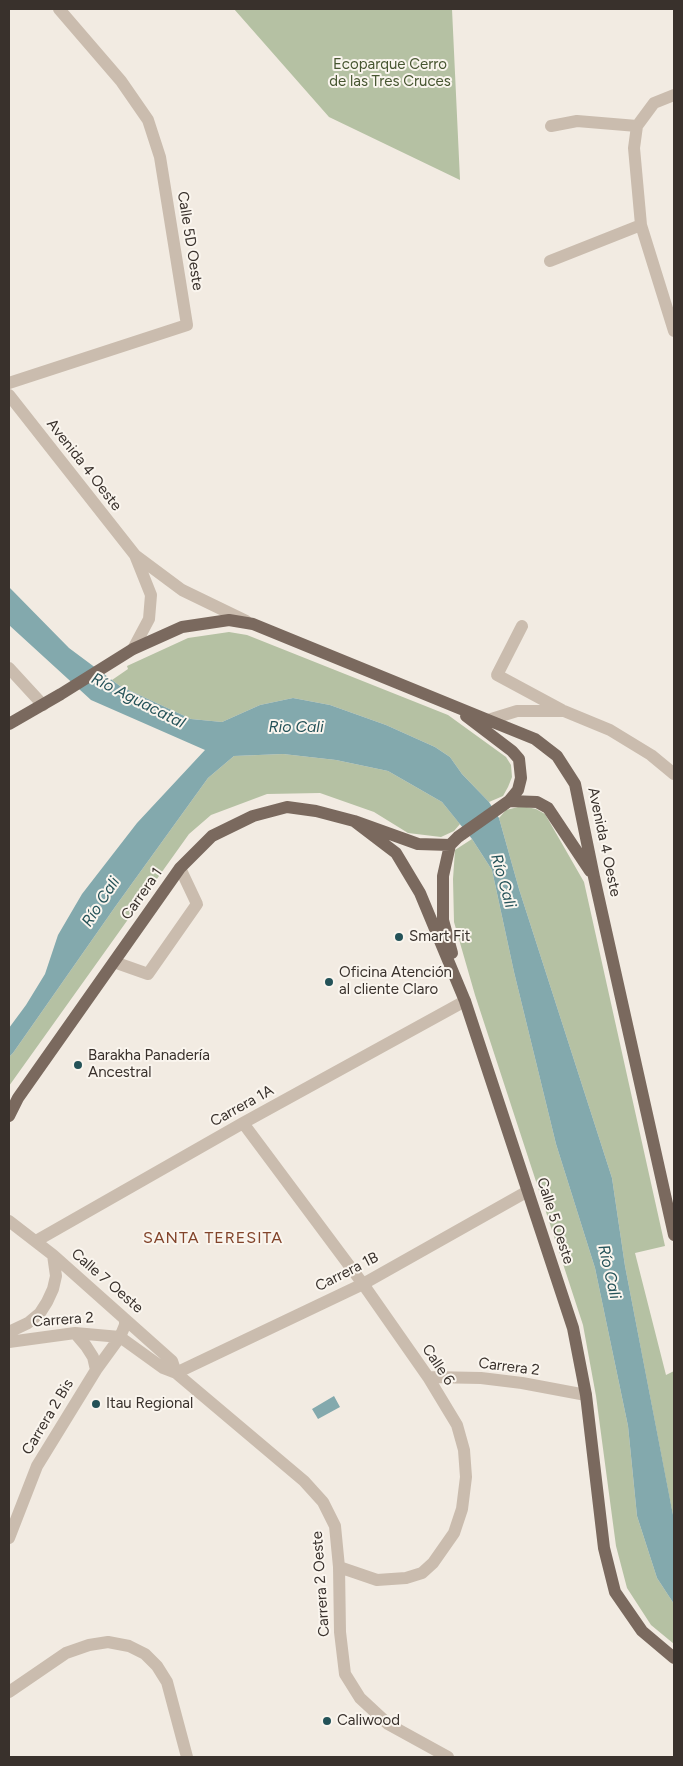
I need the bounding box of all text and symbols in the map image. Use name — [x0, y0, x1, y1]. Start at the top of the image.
park label: Ecoparque Cerro de las Tres Cruces — [329, 56, 451, 91]
street label: Calle 5D Oeste — [173, 190, 207, 292]
street label: Avenida 4 Oeste — [43, 416, 125, 514]
water label: Río Aguacatal — [88, 669, 188, 733]
water label: Rio Cali — [268, 717, 324, 737]
street label: Avenida 4 Oeste — [584, 786, 624, 898]
water label: Río Cali — [486, 852, 520, 910]
street label: Carrera 1 — [118, 865, 166, 923]
water label: Río Cali — [78, 874, 124, 930]
place label: Smart Fit — [409, 928, 470, 946]
marker: Smart Fit — [393, 931, 405, 943]
place label: Oficina Atención al cliente Claro — [339, 964, 452, 999]
marker: Oficina Atención al cliente Claro — [323, 976, 335, 988]
place label: Barakha Panadería Ancestral — [88, 1047, 210, 1082]
marker: Barakha Panadería Ancestral — [72, 1059, 84, 1071]
street label: Carrera 1A — [207, 1081, 277, 1131]
street label: Calle 5 Oeste — [533, 1175, 577, 1267]
district label: SANTA TERESITA — [141, 1228, 285, 1248]
water label: Río Cali — [593, 1243, 625, 1301]
street label: Calle 7 Oeste — [67, 1245, 147, 1317]
street label: Carrera 1B — [312, 1248, 382, 1296]
street label: Carrera 2 — [32, 1309, 94, 1331]
street label: Calle 6 — [418, 1341, 458, 1389]
street label: Carrera 2 — [477, 1354, 541, 1380]
street label: Carrera 2 Bis — [18, 1376, 78, 1458]
place label: Itau Regional — [106, 1395, 193, 1413]
marker: Itau Regional — [90, 1398, 102, 1410]
street label: Carrera 2 Oeste — [308, 1531, 334, 1637]
place label: Caliwood — [337, 1712, 400, 1730]
marker: Caliwood — [321, 1715, 333, 1727]

